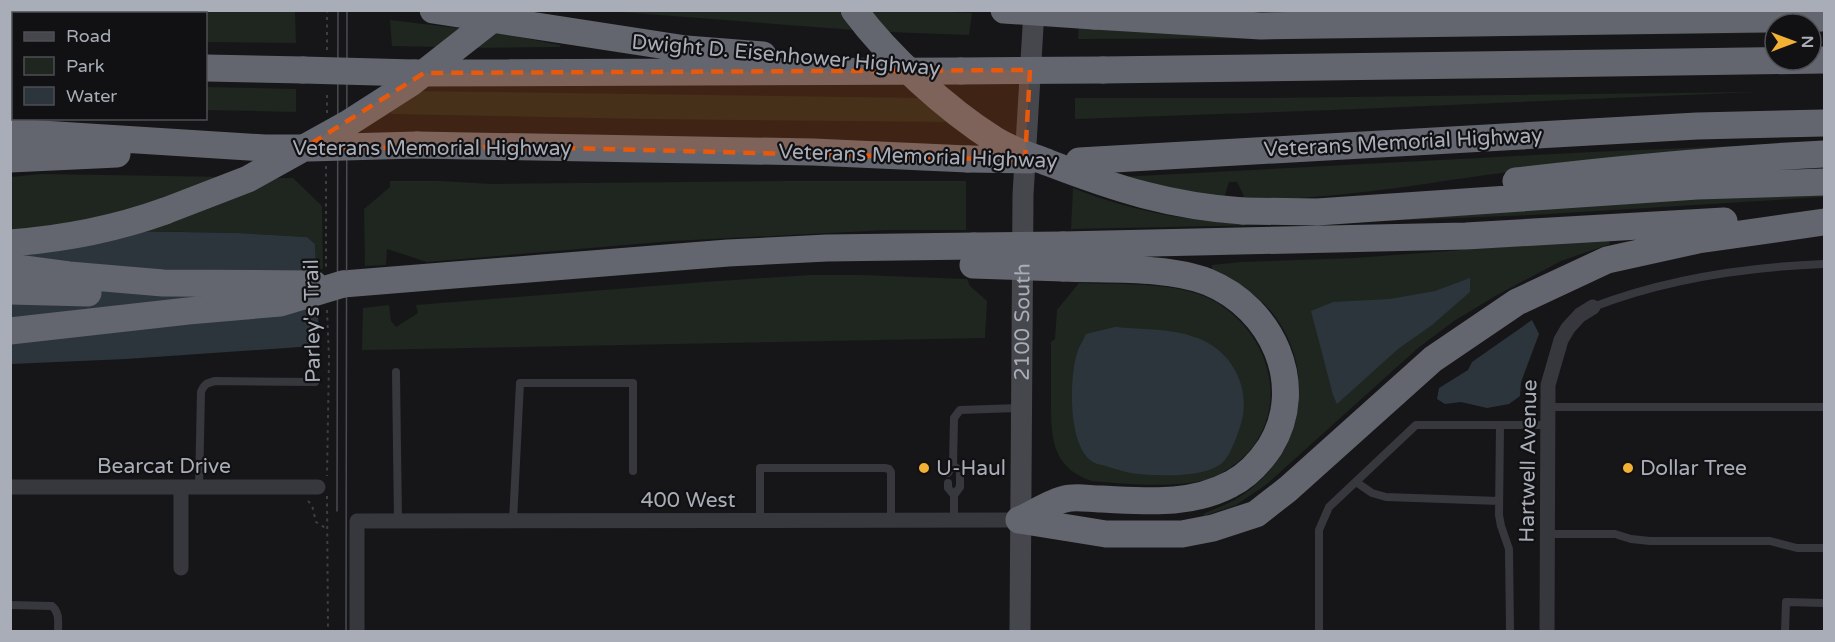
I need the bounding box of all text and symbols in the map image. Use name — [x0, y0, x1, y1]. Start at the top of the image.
legend — [12, 12, 207, 120]
north arrow — [1763, 12, 1823, 72]
text: Road — [66, 25, 111, 47]
street label: Dwight D. Eisenhower Highway — [631, 30, 941, 81]
text: N — [1797, 36, 1817, 48]
text: Park — [66, 55, 105, 77]
text: Water — [66, 85, 117, 107]
street label: Veterans Memorial Highway — [1263, 123, 1543, 162]
street label: Veterans Memorial Highway — [292, 136, 572, 161]
street label: Veterans Memorial Highway — [778, 139, 1058, 174]
street label: Parley's Trail — [299, 259, 326, 383]
street label: 2100 South — [1010, 263, 1036, 381]
street label: Hartwell Avenue — [1515, 379, 1542, 543]
street label: Bearcat Drive — [97, 454, 231, 479]
place label: U-Haul — [936, 456, 1006, 481]
place label: Dollar Tree — [1640, 456, 1747, 481]
marker: U-Haul — [917, 461, 931, 475]
marker: Dollar Tree — [1621, 461, 1635, 475]
street label: 400 West — [640, 488, 736, 513]

